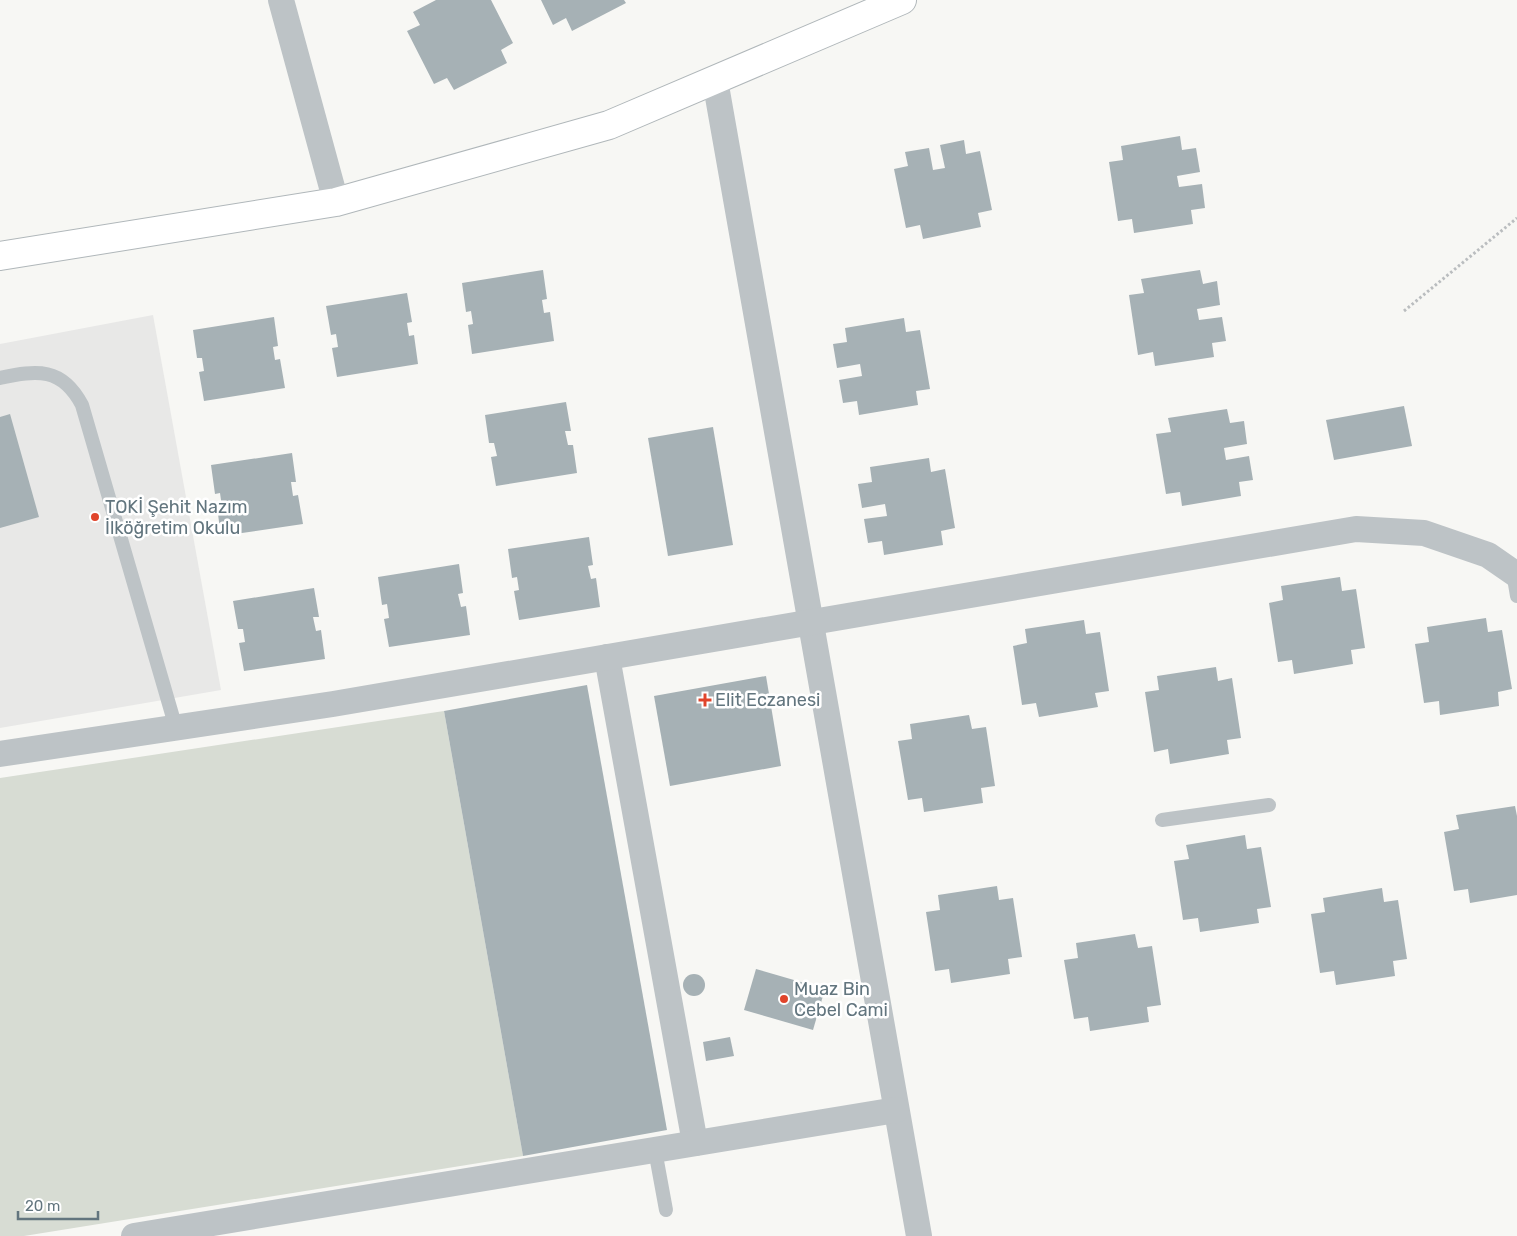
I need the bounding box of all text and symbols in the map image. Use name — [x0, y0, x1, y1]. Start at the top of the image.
place label: TOKİ Şehit Nazım İlköğretim Okulu — [105, 496, 248, 539]
marker: TOKİ Şehit Nazım İlköğretim Okulu — [89, 511, 101, 523]
place label: Elit Eczanesi — [715, 689, 820, 711]
marker: Elit Eczanesi — [699, 694, 711, 706]
place label: Muaz Bin Cebel Cami — [794, 978, 888, 1021]
marker: Muaz Bin Cebel Cami — [778, 993, 790, 1005]
scale bar — [18, 1188, 98, 1220]
text: 20 m — [25, 1197, 60, 1215]

